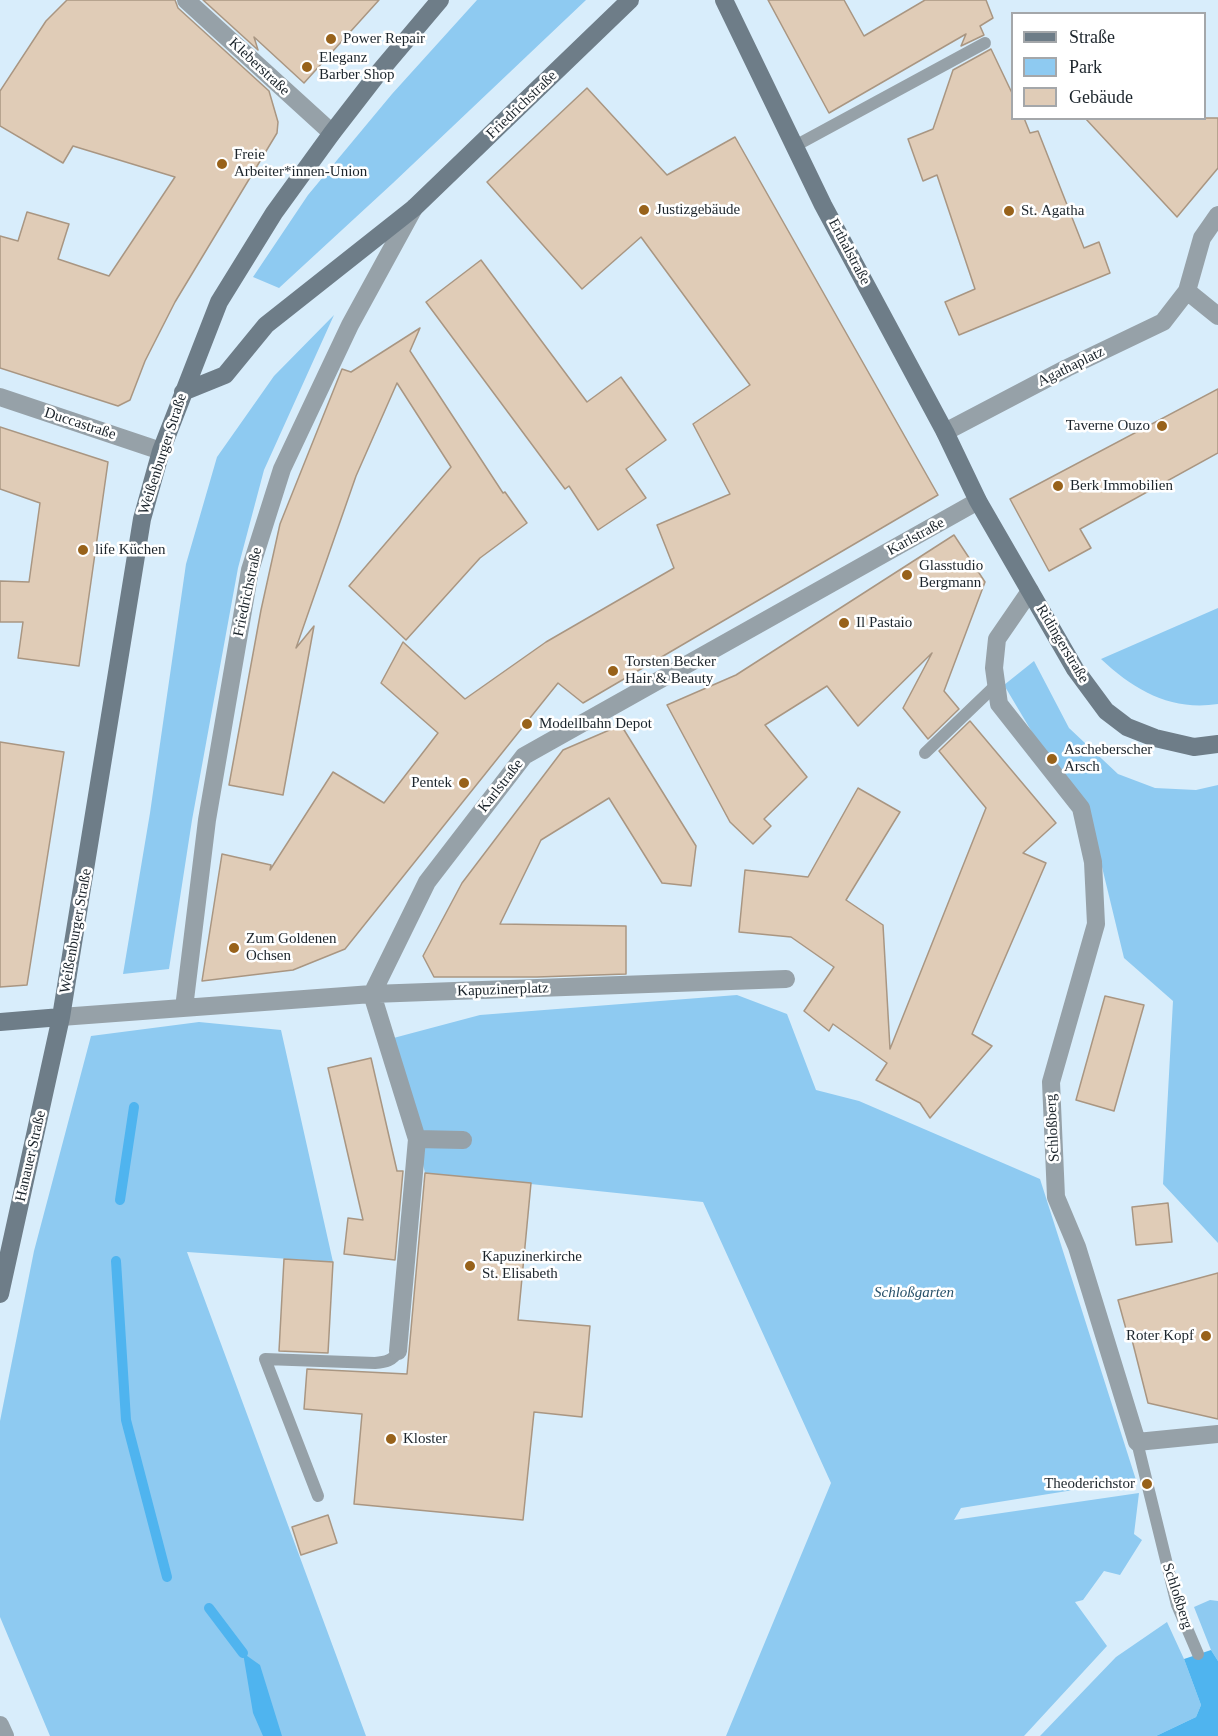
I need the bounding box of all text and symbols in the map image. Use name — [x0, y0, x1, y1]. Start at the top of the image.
legend — [1011, 12, 1206, 120]
text: Straße — [1069, 27, 1115, 47]
place label: Power Repair — [343, 30, 425, 48]
marker: Power Repair — [324, 32, 338, 46]
street label: Kleberstraße — [225, 34, 293, 100]
place label: Eleganz Barber Shop — [319, 49, 394, 84]
text: Park — [1069, 57, 1102, 77]
marker: Eleganz Barber Shop — [300, 60, 314, 74]
street label: Friedrichstraße — [483, 67, 561, 143]
text: Gebäude — [1069, 87, 1133, 107]
place label: Freie Arbeiter*innen-Union — [234, 146, 367, 181]
marker: Freie Arbeiter*innen-Union — [215, 157, 229, 171]
place label: Justizgebäude — [656, 201, 740, 219]
place label: St. Agatha — [1021, 202, 1084, 220]
marker: Justizgebäude — [637, 203, 651, 217]
marker: St. Agatha — [1002, 204, 1016, 218]
street label: Erthalstraße — [824, 216, 874, 288]
street label: Agathaplatz — [1034, 343, 1108, 391]
street label: Weißenburger Straße — [135, 391, 191, 517]
street label: Duccastraße — [42, 404, 118, 444]
place label: Taverne Ouzo — [1066, 417, 1150, 435]
marker: Taverne Ouzo — [1155, 419, 1169, 433]
place label: Berk Immobilien — [1070, 477, 1173, 495]
marker: Berk Immobilien — [1051, 479, 1065, 493]
street label: Karlstraße — [884, 514, 948, 560]
place label: life Küchen — [95, 541, 165, 559]
marker: life Küchen — [76, 543, 90, 557]
street label: Friedrichstraße — [230, 546, 266, 638]
place label: Glasstudio Bergmann — [919, 557, 983, 592]
marker: Glasstudio Bergmann — [900, 568, 914, 582]
street label: Ridingerstraße — [1032, 602, 1092, 686]
place label: Il Pastaio — [856, 614, 912, 632]
marker: Il Pastaio — [837, 616, 851, 630]
place label: Torsten Becker Hair & Beauty — [625, 653, 716, 688]
marker: Torsten Becker Hair & Beauty — [606, 664, 620, 678]
place label: Modellbahn Depot — [539, 715, 652, 733]
marker: Modellbahn Depot — [520, 717, 534, 731]
place label: Ascheberscher Arsch — [1064, 741, 1152, 776]
marker: Ascheberscher Arsch — [1045, 752, 1059, 766]
street label: Karlstraße — [475, 756, 527, 816]
place label: Pentek — [411, 774, 452, 792]
marker: Pentek — [457, 776, 471, 790]
street label: Weißenburger Straße — [56, 867, 96, 995]
place label: Zum Goldenen Ochsen — [246, 930, 336, 965]
marker: Zum Goldenen Ochsen — [227, 941, 241, 955]
street label: Kapuzinerplatz — [457, 979, 549, 1001]
street label: Schloßberg — [1042, 1094, 1064, 1162]
street label: Hanauer Straße — [12, 1109, 50, 1203]
place label: Kapuzinerkirche St. Elisabeth — [482, 1248, 582, 1283]
marker: Kapuzinerkirche St. Elisabeth — [463, 1259, 477, 1273]
park label: Schloßgarten — [874, 1284, 954, 1302]
place label: Roter Kopf — [1126, 1327, 1194, 1345]
marker: Roter Kopf — [1199, 1329, 1213, 1343]
place label: Kloster — [403, 1430, 447, 1448]
marker: Kloster — [384, 1432, 398, 1446]
place label: Theoderichstor — [1044, 1475, 1135, 1493]
marker: Theoderichstor — [1140, 1477, 1154, 1491]
street label: Schloßberg — [1158, 1561, 1196, 1631]

